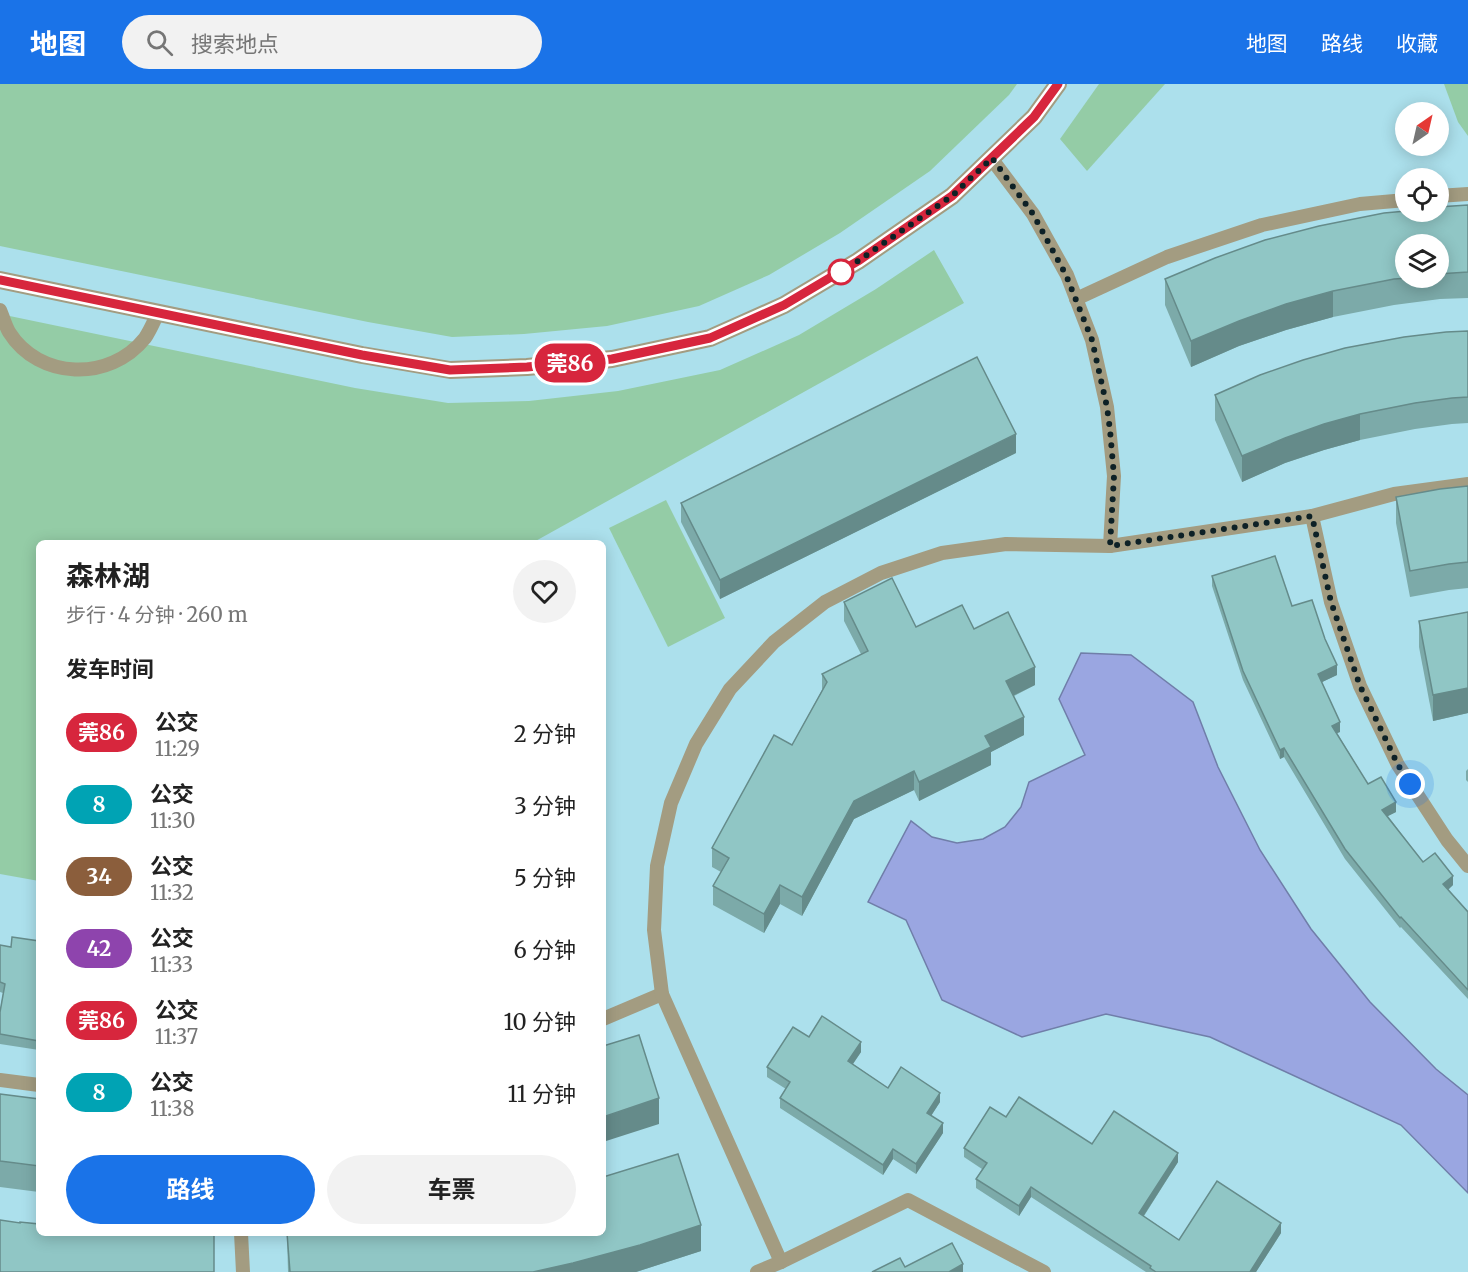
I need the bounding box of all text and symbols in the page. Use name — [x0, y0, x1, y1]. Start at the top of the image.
search box — [122, 15, 542, 69]
text: 地图 — [30, 26, 86, 62]
icon: search — [143, 26, 176, 59]
text: 搜索地点 — [191, 30, 279, 58]
text: 地图 — [1246, 30, 1288, 57]
text: 路线 — [1321, 30, 1363, 57]
text: 收藏 — [1396, 30, 1438, 57]
north arrow — [1395, 102, 1449, 156]
map controls — [1395, 102, 1449, 288]
button: locate — [1395, 168, 1449, 222]
button: layers — [1395, 234, 1449, 288]
unlabelled marker — [828, 259, 854, 285]
line badge: 莞86 — [536, 344, 604, 382]
text: 莞86 — [547, 350, 593, 377]
text: 森林湖 — [66, 558, 150, 594]
button: heart — [513, 560, 576, 623]
text: 步行 · 4 分钟 · 260 m — [66, 602, 248, 627]
text: 发车时间 — [66, 655, 154, 683]
text: 公交 — [155, 708, 199, 736]
text: 莞86 — [78, 719, 125, 746]
text: 2 分钟 — [514, 720, 576, 748]
text: 11:29 — [155, 736, 200, 761]
your location — [1395, 769, 1425, 799]
text: 公交 — [150, 780, 194, 808]
text: 8 — [92, 791, 106, 818]
text: 3 分钟 — [514, 792, 576, 820]
text: 11:30 — [150, 808, 195, 833]
text: 公交 — [150, 852, 194, 880]
text: 34 — [86, 863, 112, 890]
text: 5 分钟 — [514, 864, 576, 892]
text: 11:32 — [150, 880, 194, 905]
text: 公交 — [150, 924, 194, 952]
text: 42 — [87, 935, 111, 962]
text: 6 分钟 — [513, 936, 576, 964]
text: 11:33 — [150, 952, 193, 977]
text: 公交 — [155, 996, 199, 1024]
text: 莞86 — [78, 1007, 125, 1034]
text: 10 分钟 — [504, 1008, 576, 1036]
text: 11:37 — [155, 1024, 198, 1049]
text: 公交 — [150, 1068, 194, 1096]
text: 8 — [92, 1079, 106, 1106]
text: 11 分钟 — [508, 1080, 576, 1108]
text: 11:38 — [150, 1096, 194, 1121]
button: 路线 — [66, 1155, 315, 1224]
button: 车票 — [327, 1155, 576, 1224]

